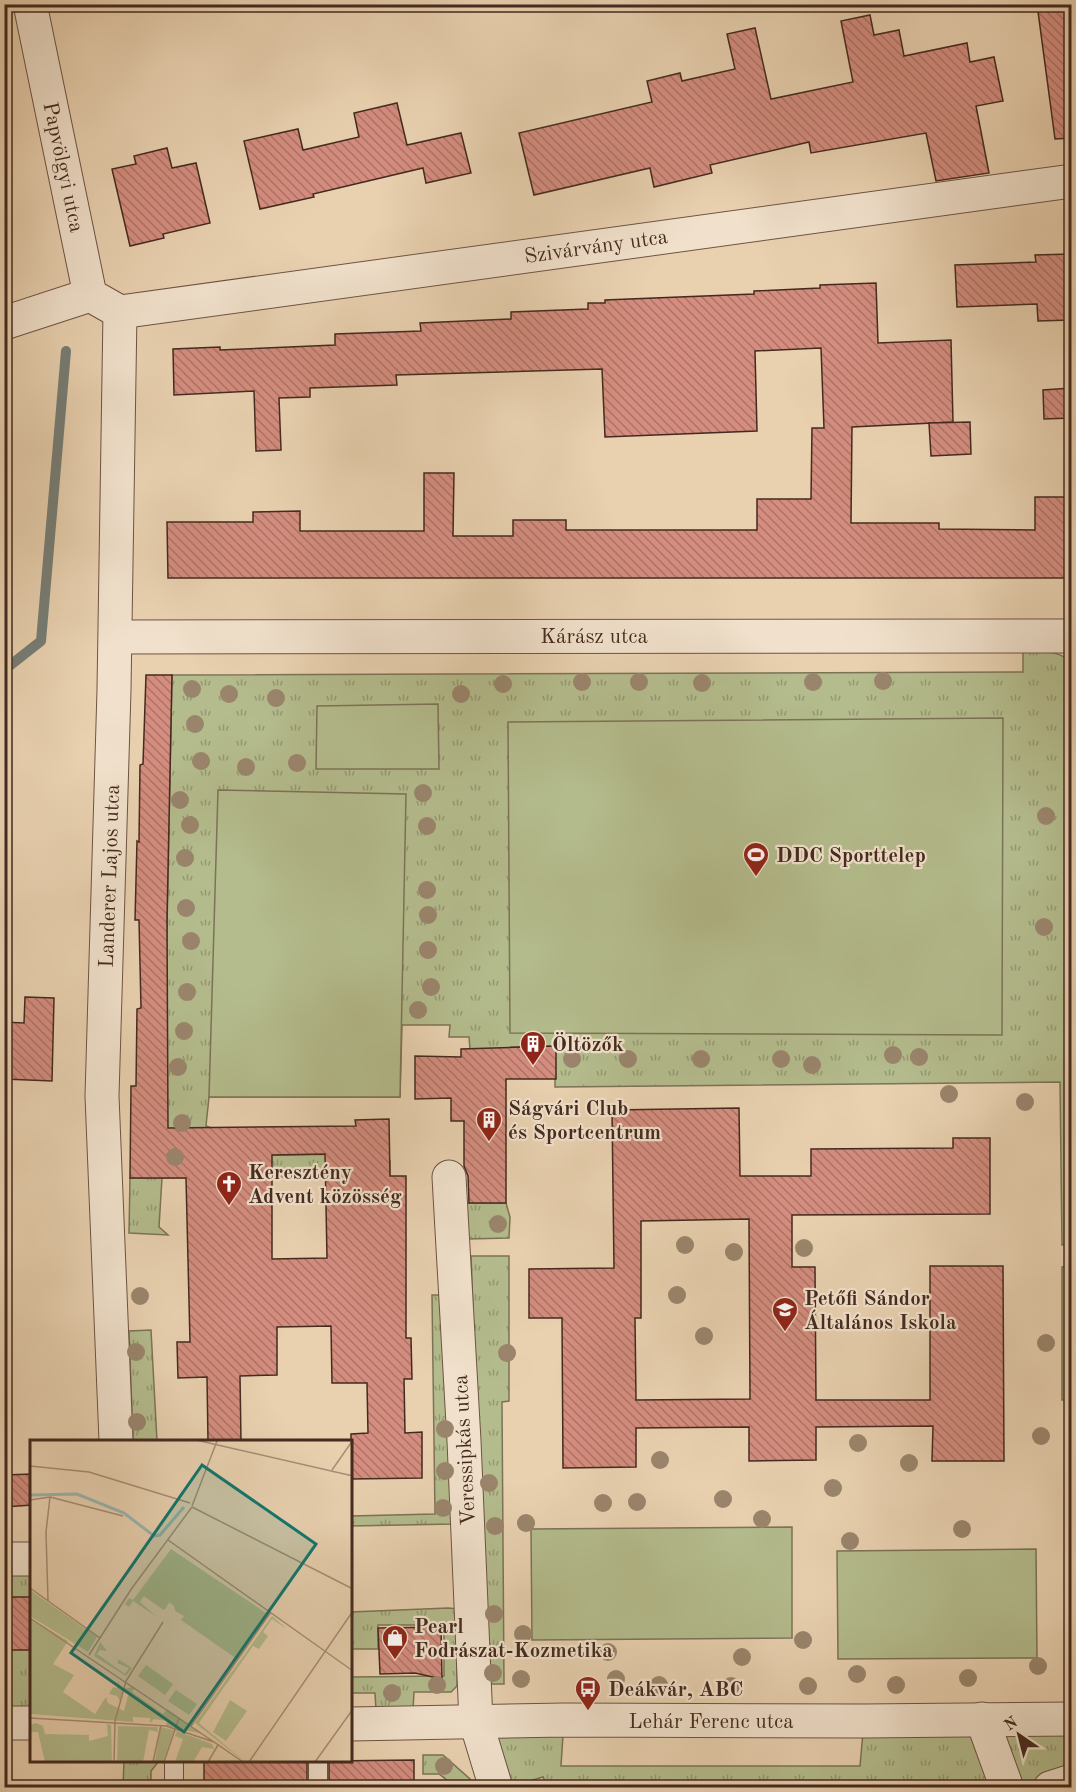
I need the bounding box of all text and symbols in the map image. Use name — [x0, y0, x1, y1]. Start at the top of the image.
street label: Papvölgyi utca — [38, 100, 87, 234]
street label: Szivárvány utca — [523, 227, 669, 268]
street label: Kárász utca — [540, 627, 648, 648]
street label: Landerer Lajos utca — [97, 784, 124, 968]
sports icon: DDC Sporttelep — [741, 840, 771, 878]
place label: DDC Sporttelep — [776, 846, 926, 867]
building icon: Öltözők — [518, 1029, 548, 1067]
place label: Öltözők — [552, 1032, 624, 1056]
place label: Ságvári Club és Sportcentrum — [508, 1099, 661, 1144]
building icon: Ságvári Club és Sportcentrum — [474, 1105, 504, 1143]
place label: Keresztény Advent közösség — [248, 1163, 402, 1208]
church icon: Keresztény Advent közösség — [214, 1169, 244, 1207]
place label: Petőfi Sándor Általános Iskola — [804, 1289, 957, 1334]
school or university icon: Petőfi Sándor Általános Iskola — [770, 1295, 800, 1333]
street label: Veressipkás utca — [451, 1374, 480, 1526]
inset map — [30, 1440, 352, 1762]
place label: Pearl Fodrászat-Kozmetika — [414, 1617, 613, 1662]
shop icon: Pearl Fodrászat-Kozmetika — [380, 1623, 410, 1661]
bus stop icon: Deákvár, ABC — [573, 1674, 603, 1712]
place label: Deákvár, ABC — [608, 1680, 743, 1701]
north arrow — [989, 1705, 1049, 1765]
street label: Lehár Ferenc utca — [628, 1712, 794, 1733]
text: N — [1002, 1714, 1022, 1734]

